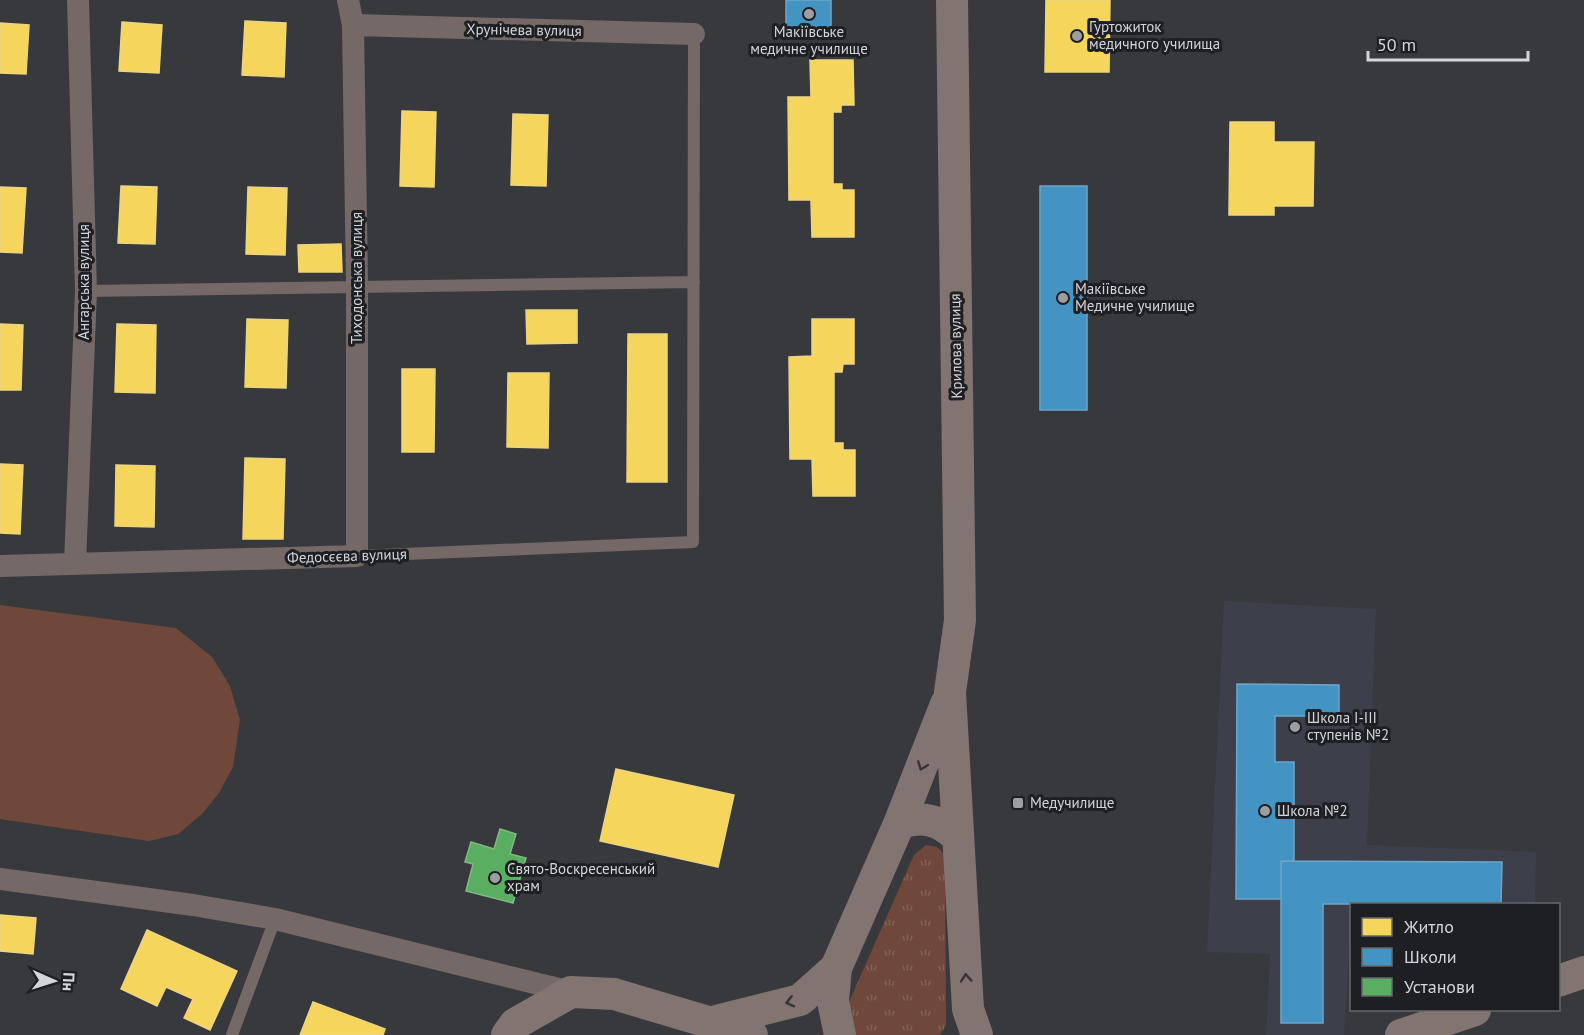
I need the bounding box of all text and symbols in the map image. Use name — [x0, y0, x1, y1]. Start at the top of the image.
marker: Макіївське медичне училище — [802, 7, 816, 21]
place label: Гуртожиток медичного училища — [1089, 17, 1220, 53]
street label: Хрунічева вулиця — [466, 19, 582, 40]
place label: Макіївське медичне училище — [750, 22, 868, 58]
scale bar — [1368, 24, 1528, 62]
marker: Гуртожиток медичного училища — [1070, 29, 1084, 43]
text: 50 m — [1377, 33, 1416, 56]
street label: Тиходонська вулиця — [347, 212, 366, 344]
street label: Ангарська вулиця — [74, 224, 93, 340]
place label: Макіївське Медичне училище — [1075, 279, 1195, 315]
marker: Макіївське Медичне училище — [1056, 291, 1070, 305]
street label: Крилова вулиця — [945, 293, 966, 399]
street label: Федосєєва вулиця — [287, 544, 407, 567]
place label: Школа I-III ступенів №2 — [1307, 708, 1389, 744]
marker: Школа I-III ступенів №2 — [1288, 720, 1302, 734]
one-way arrow — [916, 760, 929, 771]
place label: Медучилище — [1030, 793, 1114, 812]
marker: Медучилище — [1011, 796, 1025, 810]
place label: Школа №2 — [1277, 801, 1348, 820]
marker: Школа №2 — [1258, 804, 1272, 818]
place label: Свято-Воскресенський храм — [507, 859, 655, 895]
marker: Свято-Воскресенський храм — [488, 871, 502, 885]
legend — [1350, 903, 1560, 1011]
text: Житло — [1403, 915, 1454, 938]
text: Школи — [1404, 945, 1457, 968]
north arrow — [24, 951, 84, 1011]
text: Пн — [59, 972, 79, 992]
one-way arrow — [959, 974, 972, 983]
text: Установи — [1404, 975, 1475, 998]
one-way arrow — [785, 995, 795, 1008]

